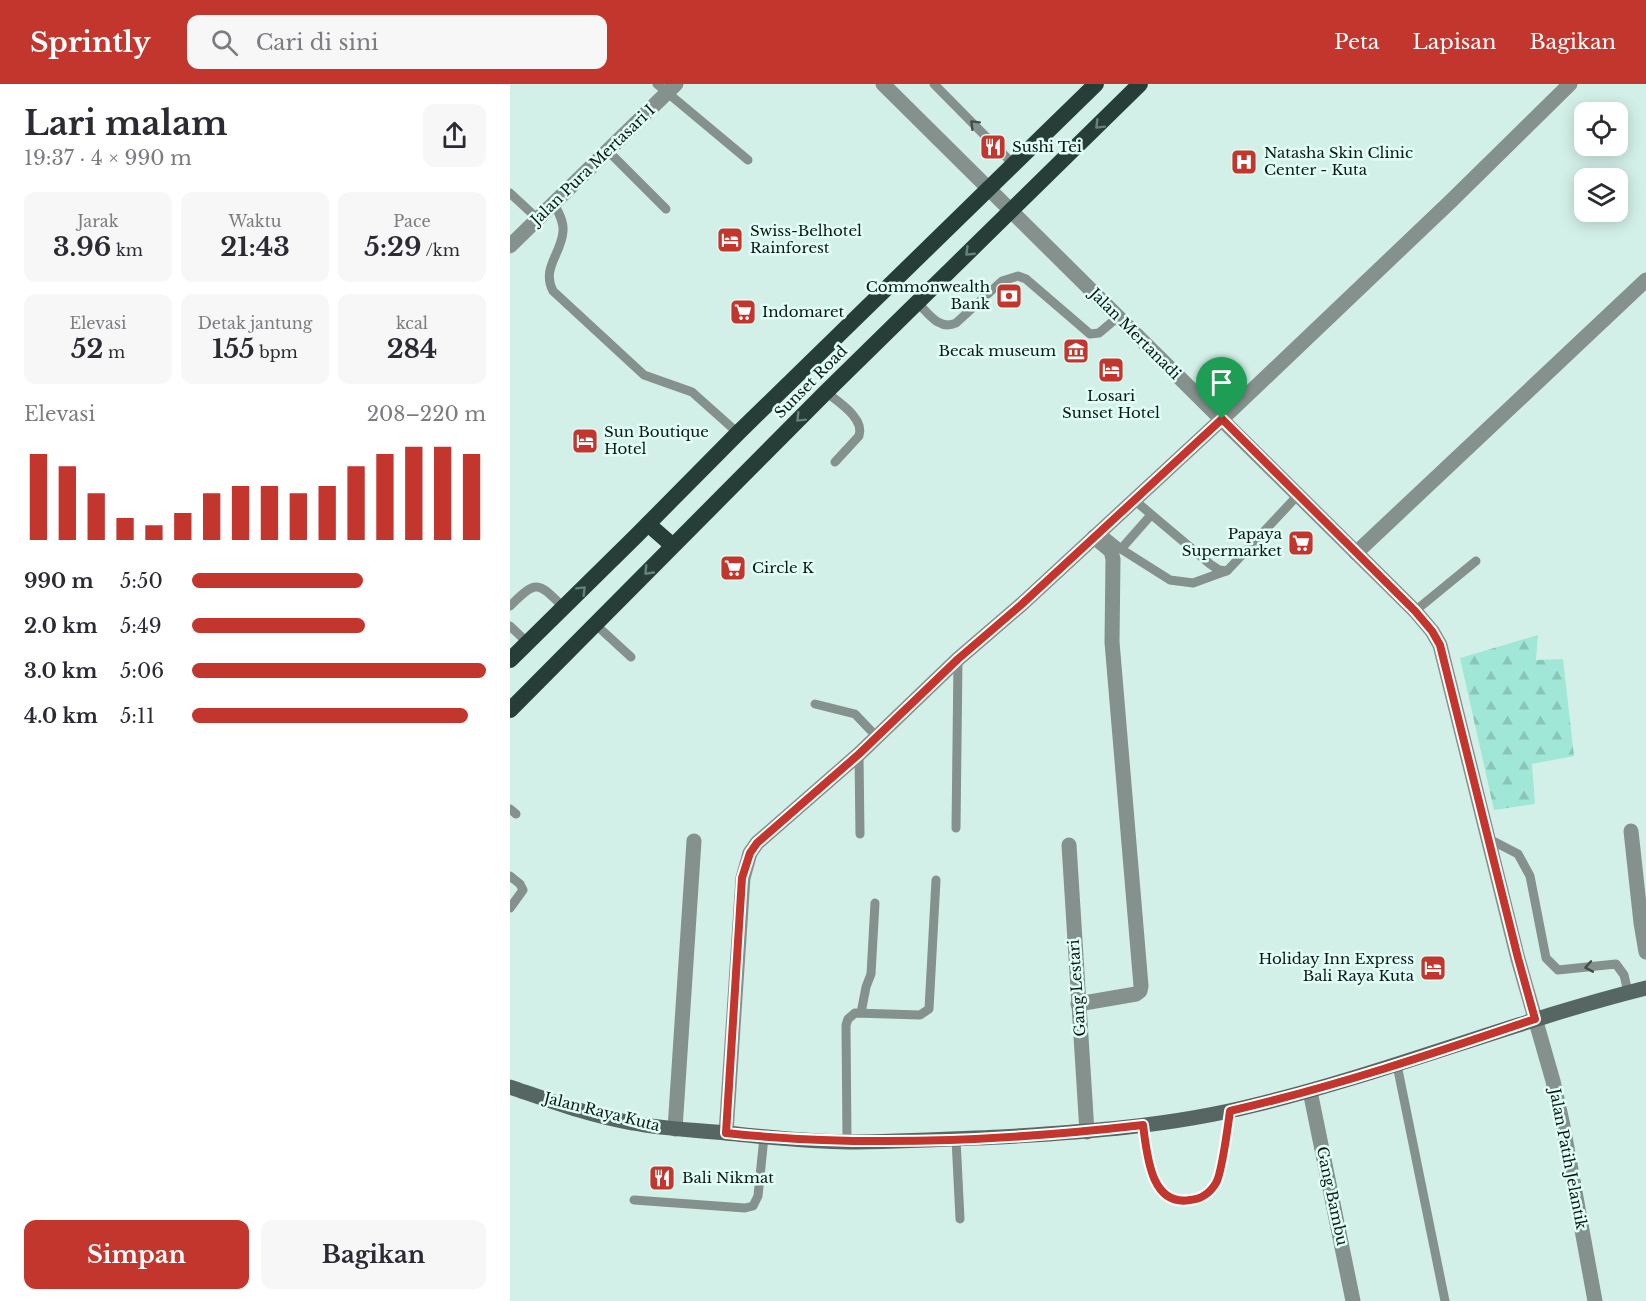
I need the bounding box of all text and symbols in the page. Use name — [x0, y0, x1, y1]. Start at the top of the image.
search box — [187, 15, 607, 69]
text: Sprintly — [30, 25, 151, 60]
icon: search — [208, 26, 241, 59]
text: Cari di sini — [256, 29, 379, 56]
text: Peta — [1334, 29, 1380, 55]
text: Lapisan — [1413, 29, 1496, 55]
text: Bagikan — [1529, 29, 1616, 55]
street label: Jalan Pura Mertasari I — [525, 100, 659, 230]
map controls — [1574, 102, 1628, 222]
button: locate — [1574, 102, 1628, 156]
text: Lari malam — [24, 103, 228, 144]
button: share — [423, 104, 486, 167]
one-way arrow — [1095, 118, 1105, 129]
one-way arrow — [970, 121, 981, 132]
restaurant icon: Sushi Tei — [978, 132, 1008, 162]
place label: Sushi Tei — [1012, 137, 1082, 156]
place label: Natasha Skin Clinic Center - Kuta — [1264, 143, 1413, 179]
text: 19:37 · 4 × 990 m — [24, 146, 192, 170]
hospital icon: Natasha Skin Clinic Center - Kuta — [1229, 147, 1259, 177]
button: layers — [1574, 168, 1628, 222]
text: Jarak — [78, 211, 119, 231]
text: Waktu — [229, 211, 281, 231]
text: Pace — [393, 211, 431, 231]
place label: Swiss-Belhotel Rainforest — [750, 221, 862, 257]
hotel icon: Swiss-Belhotel Rainforest — [715, 225, 745, 255]
text: 3.96 — [53, 231, 111, 263]
text: 21:43 — [220, 231, 290, 263]
text: 5:29 — [364, 231, 421, 263]
text: km — [111, 240, 143, 260]
text: /km — [421, 240, 460, 260]
one-way arrow — [966, 244, 977, 255]
place label: Commonwealth Bank — [866, 277, 991, 313]
bank icon: Commonwealth Bank — [994, 281, 1024, 311]
street label: Jalan Mertanadi — [1084, 283, 1185, 383]
supermarket icon: Indomaret — [728, 297, 758, 327]
place label: Indomaret — [762, 302, 844, 321]
text: Elevasi — [70, 313, 126, 333]
text: Detak jantung — [198, 313, 312, 333]
text: kcal — [396, 313, 428, 333]
text: 52 — [71, 333, 103, 365]
text: 155 — [212, 333, 255, 365]
text: 284 — [387, 333, 437, 365]
museum icon: Becak museum — [1061, 336, 1091, 366]
street label: Sunset Road — [770, 341, 851, 422]
place label: Becak museum — [939, 341, 1056, 360]
text: m — [103, 342, 125, 362]
text: bpm — [255, 342, 298, 362]
hotel icon: Losari Sunset Hotel — [1096, 355, 1126, 385]
pin — [1196, 357, 1247, 419]
icon: arrive — [1205, 366, 1238, 399]
place label: Losari Sunset Hotel — [1062, 386, 1160, 422]
text: Elevasi — [24, 402, 95, 426]
text: 208–220 m — [367, 402, 486, 426]
one-way arrow — [797, 410, 808, 421]
place label: Sun Boutique Hotel — [604, 422, 709, 458]
hotel icon: Sun Boutique Hotel — [570, 426, 600, 456]
place label: Papaya Supermarket — [1182, 524, 1283, 560]
supermarket icon: Papaya Supermarket — [1286, 528, 1316, 558]
supermarket icon: Circle K — [718, 553, 748, 583]
place label: Circle K — [752, 558, 814, 577]
one-way arrow — [644, 563, 655, 574]
text: 990 m — [24, 569, 94, 593]
text: 5:50 — [120, 569, 163, 593]
one-way arrow — [575, 586, 585, 597]
text: 2.0 km — [24, 614, 98, 638]
text: 5:49 — [120, 614, 162, 638]
text: 3.0 km — [24, 659, 97, 683]
text: 5:06 — [120, 659, 164, 683]
text: 4.0 km — [24, 704, 98, 728]
text: 5:11 — [120, 704, 155, 728]
street label: Gang Lestari — [1064, 939, 1089, 1037]
place label: Holiday Inn Express Bali Raya Kuta — [1259, 949, 1415, 985]
hotel icon: Holiday Inn Express Bali Raya Kuta — [1418, 953, 1448, 983]
one-way arrow — [1584, 960, 1594, 973]
street label: Jalan Patih Jelantik — [1545, 1085, 1592, 1232]
street label: Jalan Raya Kuta — [540, 1087, 663, 1135]
street label: Gang Bambu — [1313, 1145, 1352, 1247]
restaurant icon: Bali Nikmat — [647, 1163, 677, 1193]
place label: Bali Nikmat — [682, 1168, 774, 1187]
button: Simpan — [24, 1220, 249, 1289]
button: Bagikan — [261, 1220, 486, 1289]

